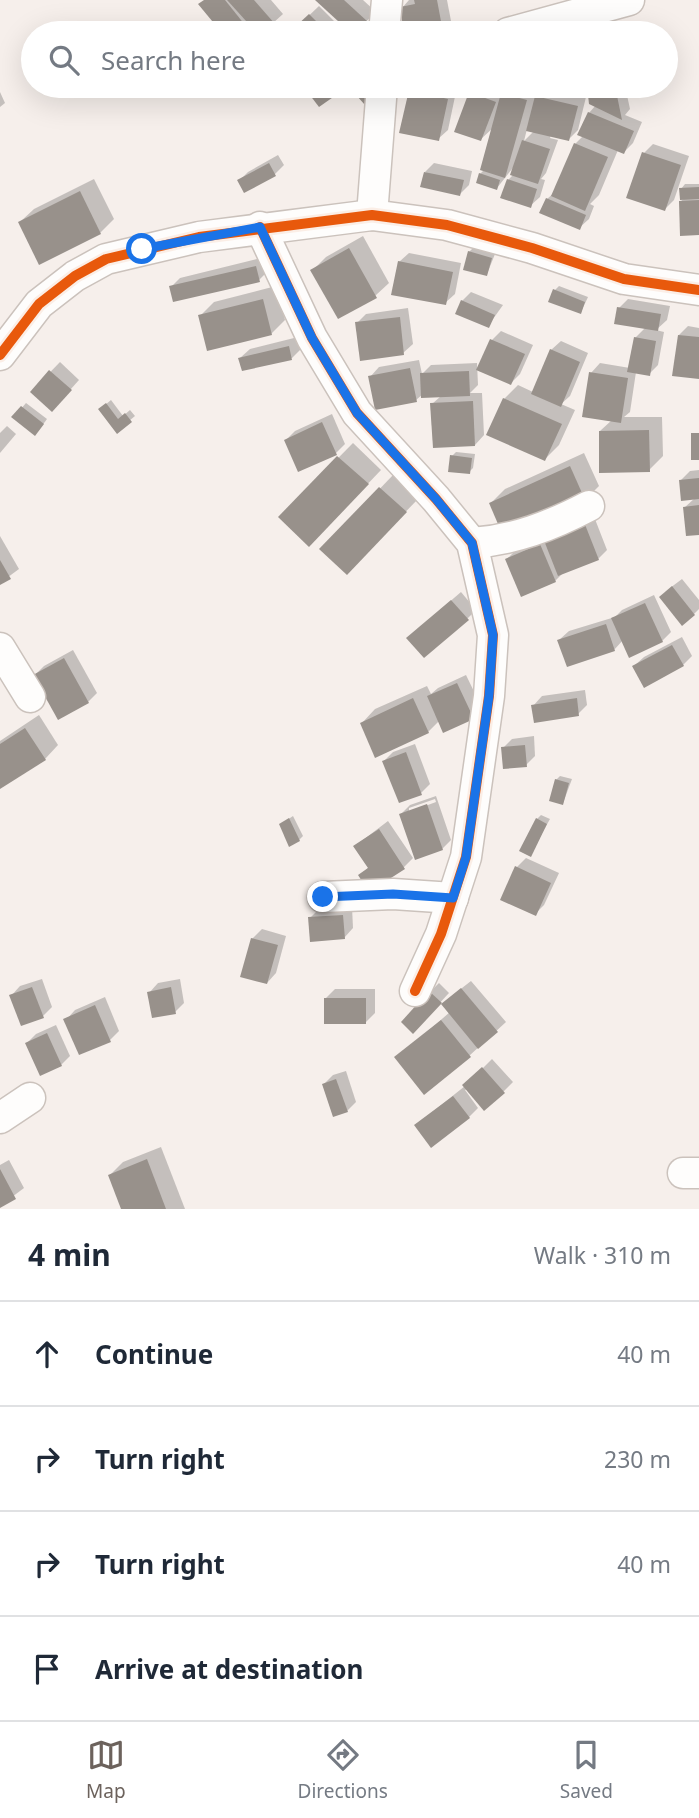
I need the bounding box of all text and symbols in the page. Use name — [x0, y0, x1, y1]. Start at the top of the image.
search box — [21, 21, 678, 98]
icon: search — [45, 41, 83, 79]
text: Search here — [101, 42, 246, 78]
route start — [126, 233, 157, 264]
route end — [307, 881, 338, 912]
text: 4 min — [28, 1234, 111, 1275]
text: Walk · 310 m — [534, 1239, 671, 1271]
icon: ahead — [28, 1335, 66, 1373]
text: Continue — [95, 1336, 213, 1372]
text: 40 m — [617, 1338, 671, 1370]
icon: right — [28, 1440, 66, 1478]
text: Turn right — [95, 1441, 225, 1477]
text: 230 m — [604, 1443, 671, 1475]
icon: right — [28, 1545, 66, 1583]
text: Turn right — [95, 1546, 225, 1582]
text: 40 m — [617, 1548, 671, 1580]
icon: arrive — [28, 1650, 66, 1688]
text: Arrive at destination — [95, 1651, 364, 1687]
tab: Map — [86, 1736, 126, 1804]
tab: Directions — [298, 1736, 388, 1804]
tab: Saved — [560, 1736, 613, 1804]

